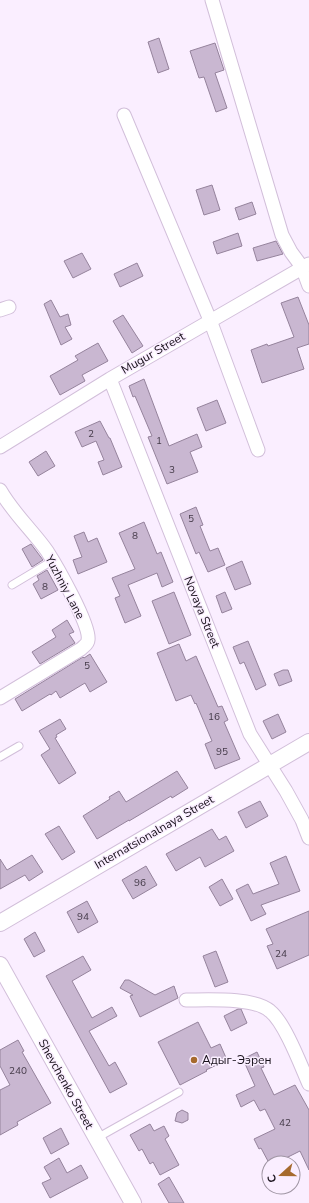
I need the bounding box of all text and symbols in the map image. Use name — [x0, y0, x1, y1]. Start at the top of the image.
street label: Mugur Street — [118, 328, 188, 378]
house number: 2 — [88, 427, 94, 441]
house number: 1 — [156, 434, 162, 448]
house number: 3 — [169, 463, 175, 477]
house number: 5 — [188, 512, 194, 526]
house number: 8 — [132, 529, 138, 543]
street label: Yuzhniy Lane — [41, 551, 89, 622]
street label: Novaya Street — [180, 574, 224, 651]
house number: 8 — [42, 580, 48, 594]
house number: 5 — [84, 659, 90, 673]
house number: 16 — [208, 710, 220, 724]
house number: 95 — [216, 745, 228, 759]
street label: Internatsionalnaya Street — [91, 791, 217, 873]
house number: 96 — [134, 876, 146, 890]
house number: 94 — [77, 910, 89, 924]
house number: 24 — [275, 947, 287, 961]
street label: Shevchenko Street — [35, 1036, 98, 1133]
place label: Адыг-Ээрен — [202, 1052, 272, 1068]
marker: Адыг-Ээрен — [189, 1055, 199, 1065]
house number: 240 — [9, 1064, 27, 1078]
house number: 42 — [279, 1116, 291, 1130]
north arrow — [261, 1155, 301, 1195]
text: С — [264, 1172, 280, 1185]

